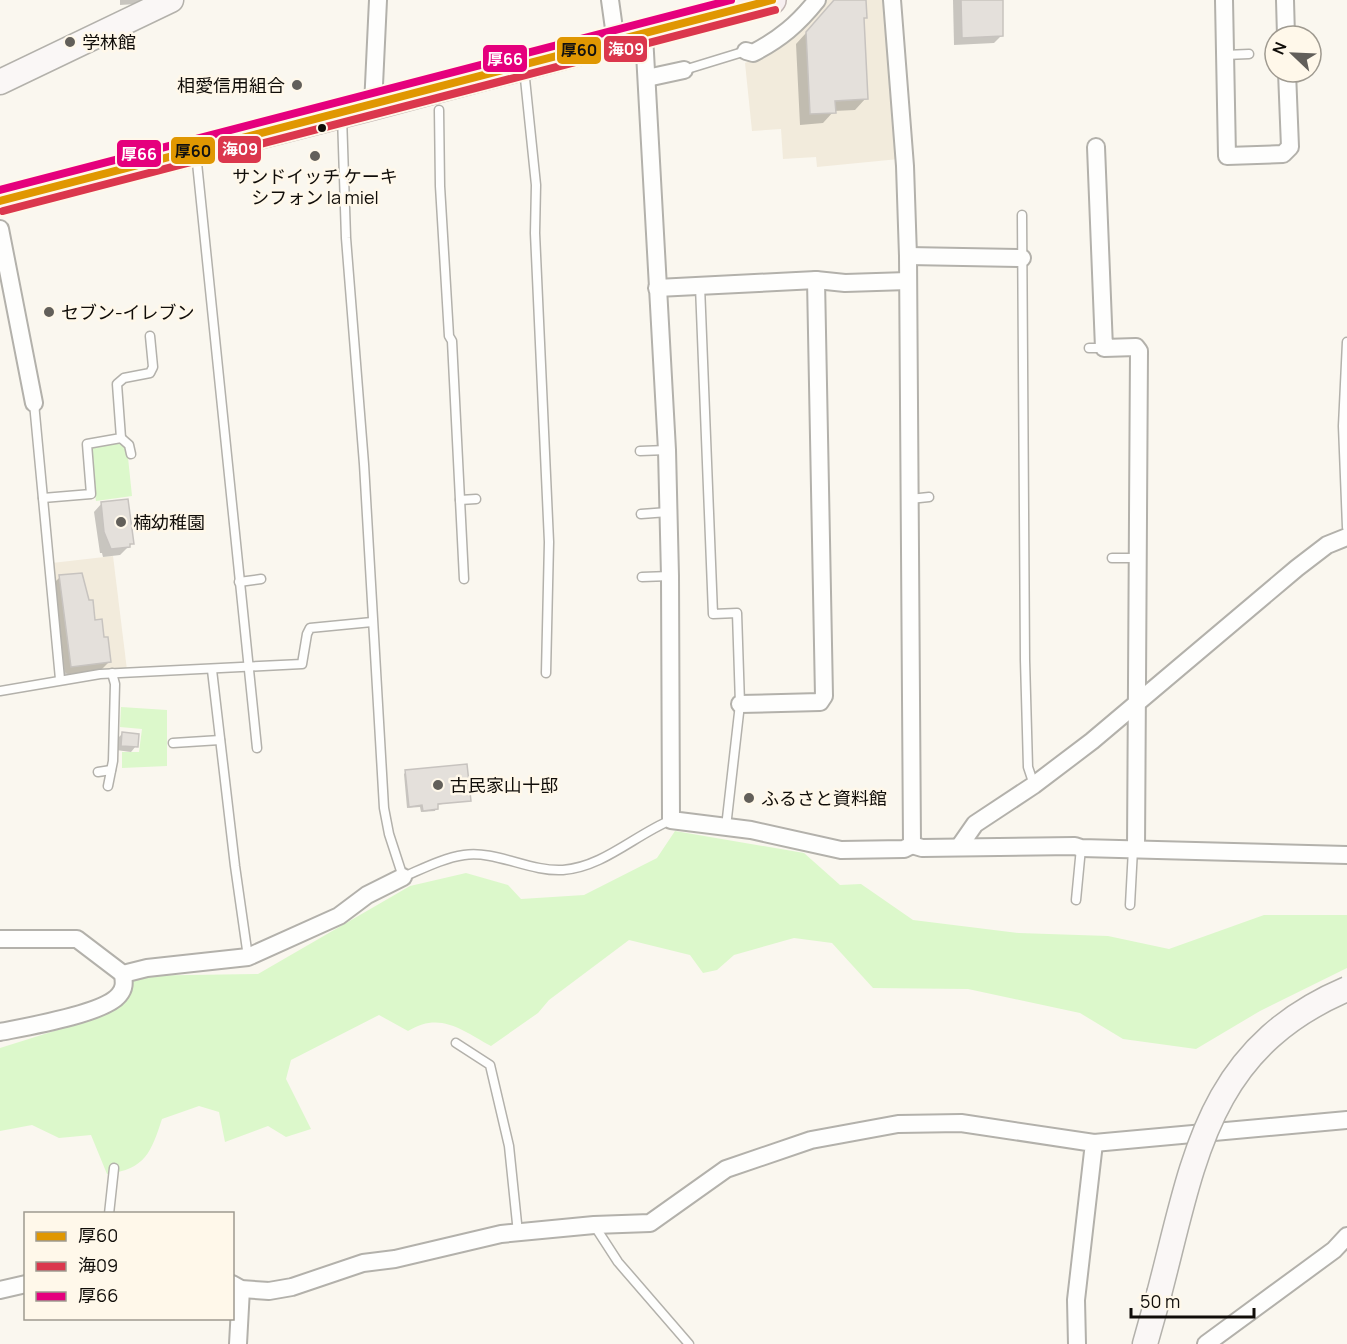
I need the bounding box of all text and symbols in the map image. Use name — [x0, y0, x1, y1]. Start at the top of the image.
north arrow — [1263, 24, 1323, 84]
place label: 学林館 — [82, 30, 136, 54]
marker: 学林館 — [63, 35, 77, 49]
line badge: 海09 — [603, 35, 648, 63]
line badge: 厚60 — [556, 36, 602, 65]
text: 海09 — [608, 38, 644, 60]
text: 厚60 — [561, 39, 597, 61]
text: N — [1267, 39, 1292, 58]
line badge: 厚66 — [482, 44, 528, 73]
text: 厚66 — [487, 48, 523, 70]
place label: 相愛信用組合 — [177, 73, 285, 97]
marker: 相愛信用組合 — [290, 78, 304, 92]
unlabelled marker — [316, 122, 328, 134]
line badge: 海09 — [217, 135, 262, 164]
line badge: 厚60 — [170, 136, 216, 165]
text: 海09 — [222, 138, 258, 160]
line badge: 厚66 — [116, 139, 162, 168]
text: 厚60 — [175, 140, 211, 162]
text: 厚66 — [121, 143, 157, 165]
marker: サンドイッチ ケーキ シフォン la miel — [308, 149, 322, 163]
place label: サンドイッチ ケーキ シフォン la miel — [232, 164, 398, 209]
place label: セブン-イレブン — [61, 300, 195, 324]
marker: セブン-イレブン — [42, 305, 56, 319]
place label: 楠幼稚園 — [133, 510, 205, 534]
marker: 楠幼稚園 — [114, 515, 128, 529]
place label: 古民家山十邸 — [450, 773, 558, 797]
marker: 古民家山十邸 — [431, 778, 445, 792]
place label: ふるさと資料館 — [761, 786, 887, 810]
marker: ふるさと資料館 — [742, 791, 756, 805]
legend — [24, 1212, 234, 1320]
text: 厚60 — [78, 1223, 118, 1247]
text: 海09 — [78, 1253, 118, 1277]
scale bar — [1131, 1281, 1254, 1319]
text: 厚66 — [78, 1283, 118, 1307]
text: 50 m — [1140, 1289, 1180, 1313]

